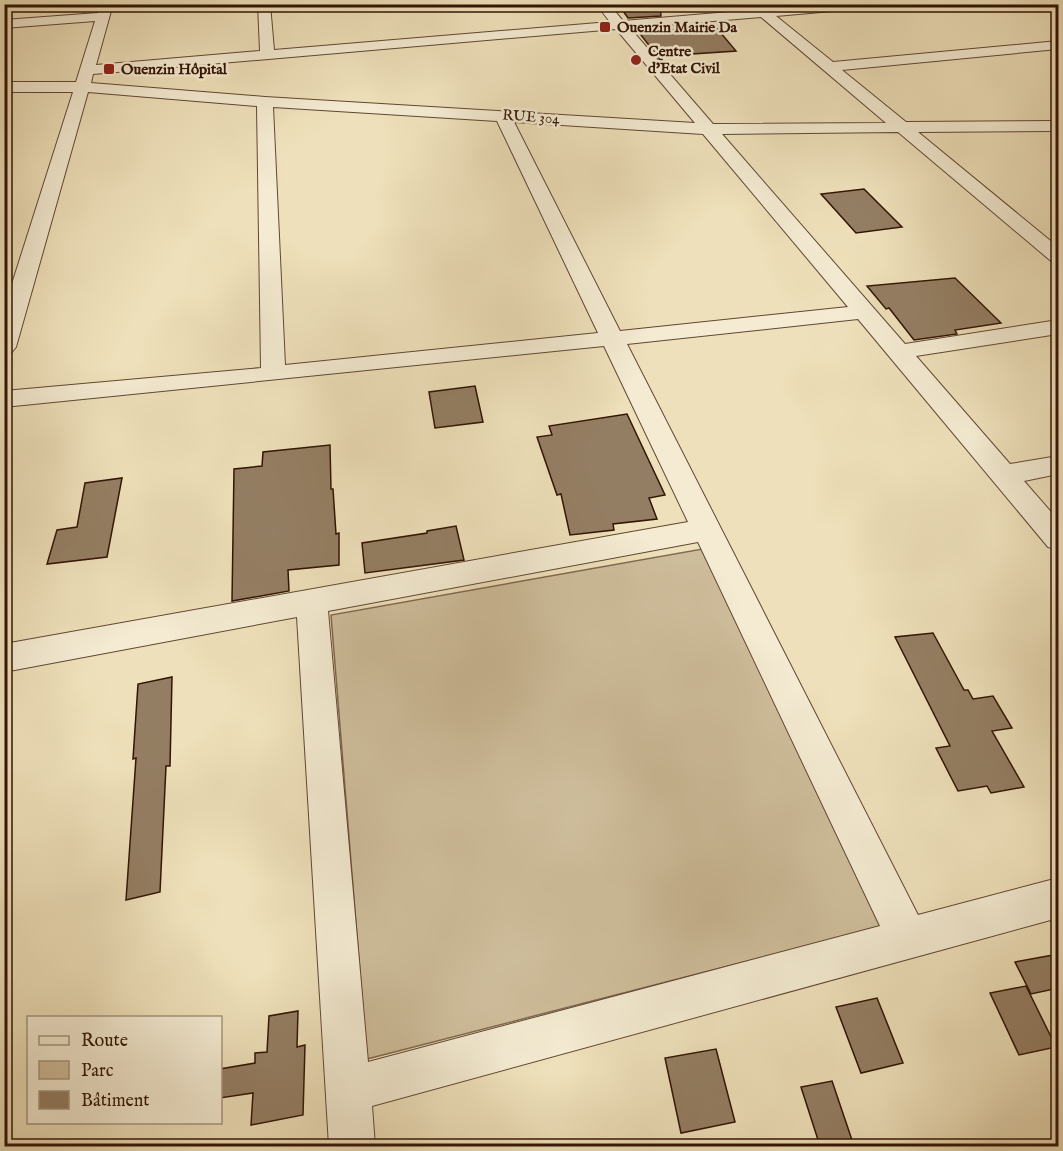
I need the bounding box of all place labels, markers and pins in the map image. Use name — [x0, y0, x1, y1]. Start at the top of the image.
place label: Ouenzin Mairie Da — [617, 18, 738, 37]
marker: Ouenzin Mairie Da — [598, 20, 612, 34]
place label: Centre d'Etat Civil — [648, 42, 721, 78]
marker: Centre d'Etat Civil — [629, 53, 643, 67]
place label: Ouenzin Hôpital — [121, 60, 228, 79]
marker: Ouenzin Hôpital — [102, 62, 116, 76]

